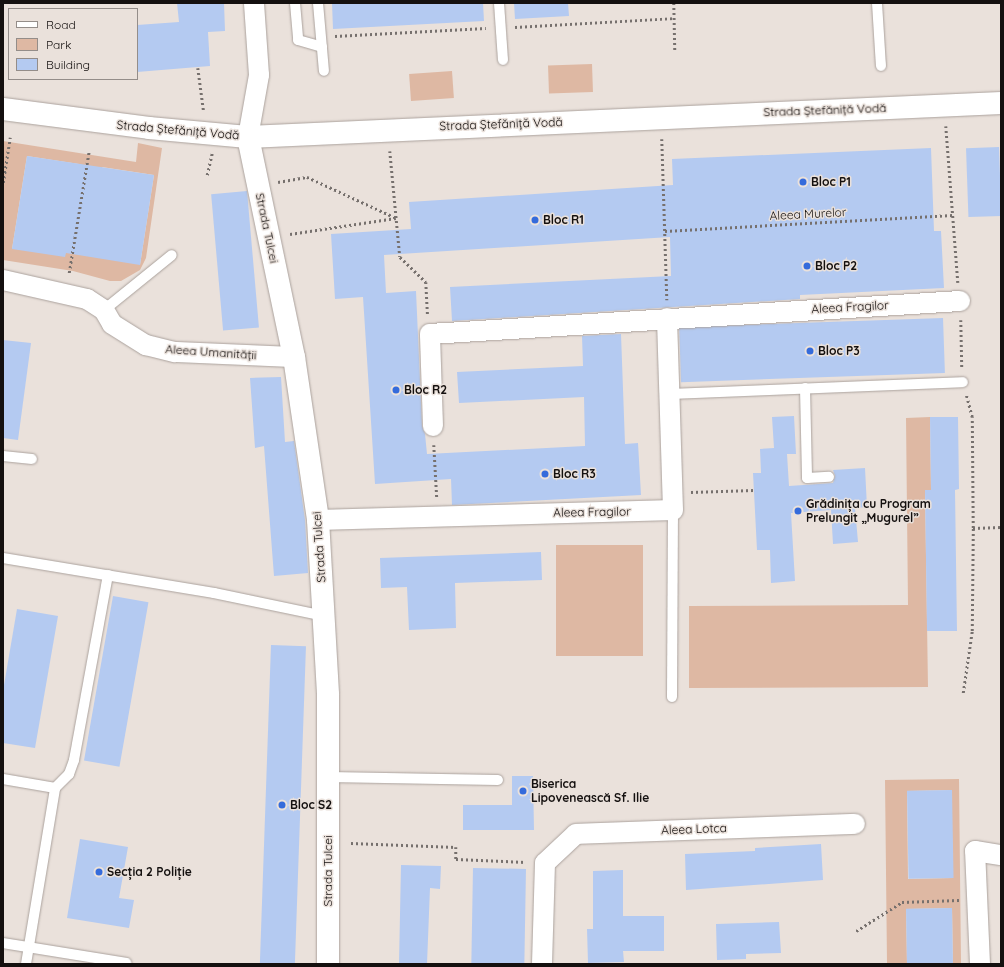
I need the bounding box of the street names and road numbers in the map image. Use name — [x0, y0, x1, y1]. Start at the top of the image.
street label: Strada Ștefăniță Vodă — [763, 101, 887, 119]
street label: Strada Ștefăniță Vodă — [439, 115, 563, 133]
street label: Strada Ștefăniță Vodă — [116, 117, 240, 143]
street label: Strada Tulcei — [253, 192, 281, 264]
street label: Aleea Murelor — [769, 205, 847, 223]
street label: Aleea Fragilor — [811, 298, 889, 316]
street label: Aleea Umanității — [165, 342, 257, 362]
street label: Aleea Fragilor — [553, 504, 631, 520]
street label: Strada Tulcei — [309, 511, 329, 583]
street label: Aleea Lotca — [661, 821, 727, 837]
street label: Strada Tulcei — [321, 835, 335, 907]

